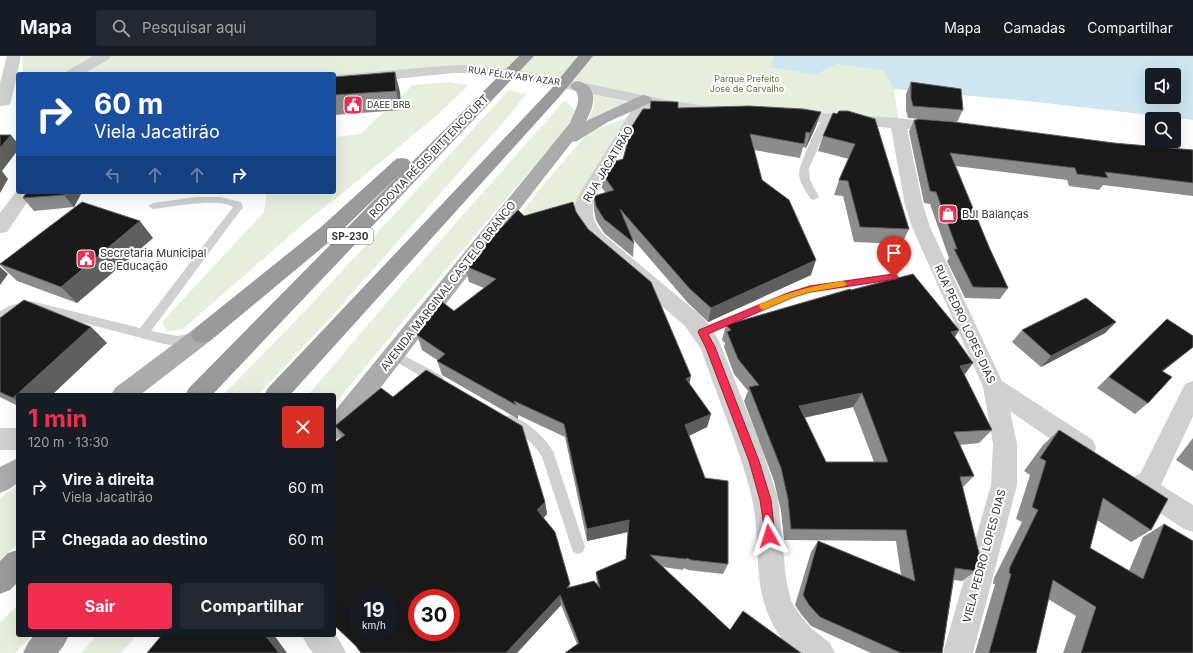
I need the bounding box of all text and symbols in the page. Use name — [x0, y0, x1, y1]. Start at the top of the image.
search box — [96, 10, 376, 46]
text: Mapa — [20, 16, 72, 39]
icon: search — [110, 17, 132, 39]
text: Pesquisar aqui — [142, 18, 246, 37]
text: Mapa — [944, 19, 981, 36]
text: Camadas — [1003, 19, 1065, 36]
text: Compartilhar — [1087, 19, 1173, 36]
street label: RUA FÉLIX ABY AZAR — [467, 64, 561, 87]
map controls — [1145, 68, 1181, 148]
button: sound — [1145, 68, 1181, 104]
park label: Parque Prefeito José de Carvalho — [710, 73, 784, 94]
text: 60 m — [94, 87, 163, 121]
icon: right — [28, 88, 80, 140]
street label: RODOVIA RÉGIS BITTENCOURT — [366, 92, 492, 220]
public building icon: DAEE BRB — [342, 94, 364, 116]
place label: DAEE BRB — [367, 99, 410, 110]
button: search — [1145, 112, 1181, 148]
text: Viela Jacatirão — [94, 121, 220, 142]
street label: RUA JACATIRÃO — [580, 123, 636, 205]
icon: left — [102, 164, 124, 186]
icon: ahead — [144, 164, 166, 186]
icon: ahead — [186, 164, 208, 186]
icon: right — [228, 164, 250, 186]
street label: AVENIDA MARGINAL CASTELO BRANCO — [377, 198, 519, 374]
shop icon: BJI Balanças — [937, 203, 959, 225]
place label: BJI Balanças — [962, 207, 1029, 221]
road number: SP-230 — [327, 228, 373, 244]
pin — [877, 236, 911, 277]
icon: arrive — [883, 242, 905, 264]
place label: Secretaria Municipal de Educação — [100, 246, 206, 273]
public building icon: Secretaria Municipal de Educação — [75, 248, 97, 270]
street label: RUA PEDRO LOPES DIAS — [931, 262, 999, 386]
text: 1 min — [28, 404, 87, 433]
button: close — [282, 406, 324, 448]
text: 120 m · 13:30 — [28, 434, 109, 450]
text: Vire à direita — [62, 470, 154, 489]
icon: right — [28, 476, 50, 498]
text: 60 m — [288, 478, 324, 497]
street label: VIELA PEDRO LOPES DIAS — [959, 488, 1009, 624]
text: Viela Jacatirão — [62, 489, 153, 505]
position arrow — [748, 515, 790, 557]
icon: arrive — [28, 528, 50, 550]
text: Chegada ao destino — [62, 530, 208, 549]
text: 60 m — [288, 530, 324, 549]
button: Sair — [28, 583, 172, 629]
button: Compartilhar — [180, 583, 324, 629]
speed limit sign: 30 — [408, 589, 460, 641]
text: 19 — [363, 598, 385, 622]
text: km/h — [362, 619, 386, 631]

